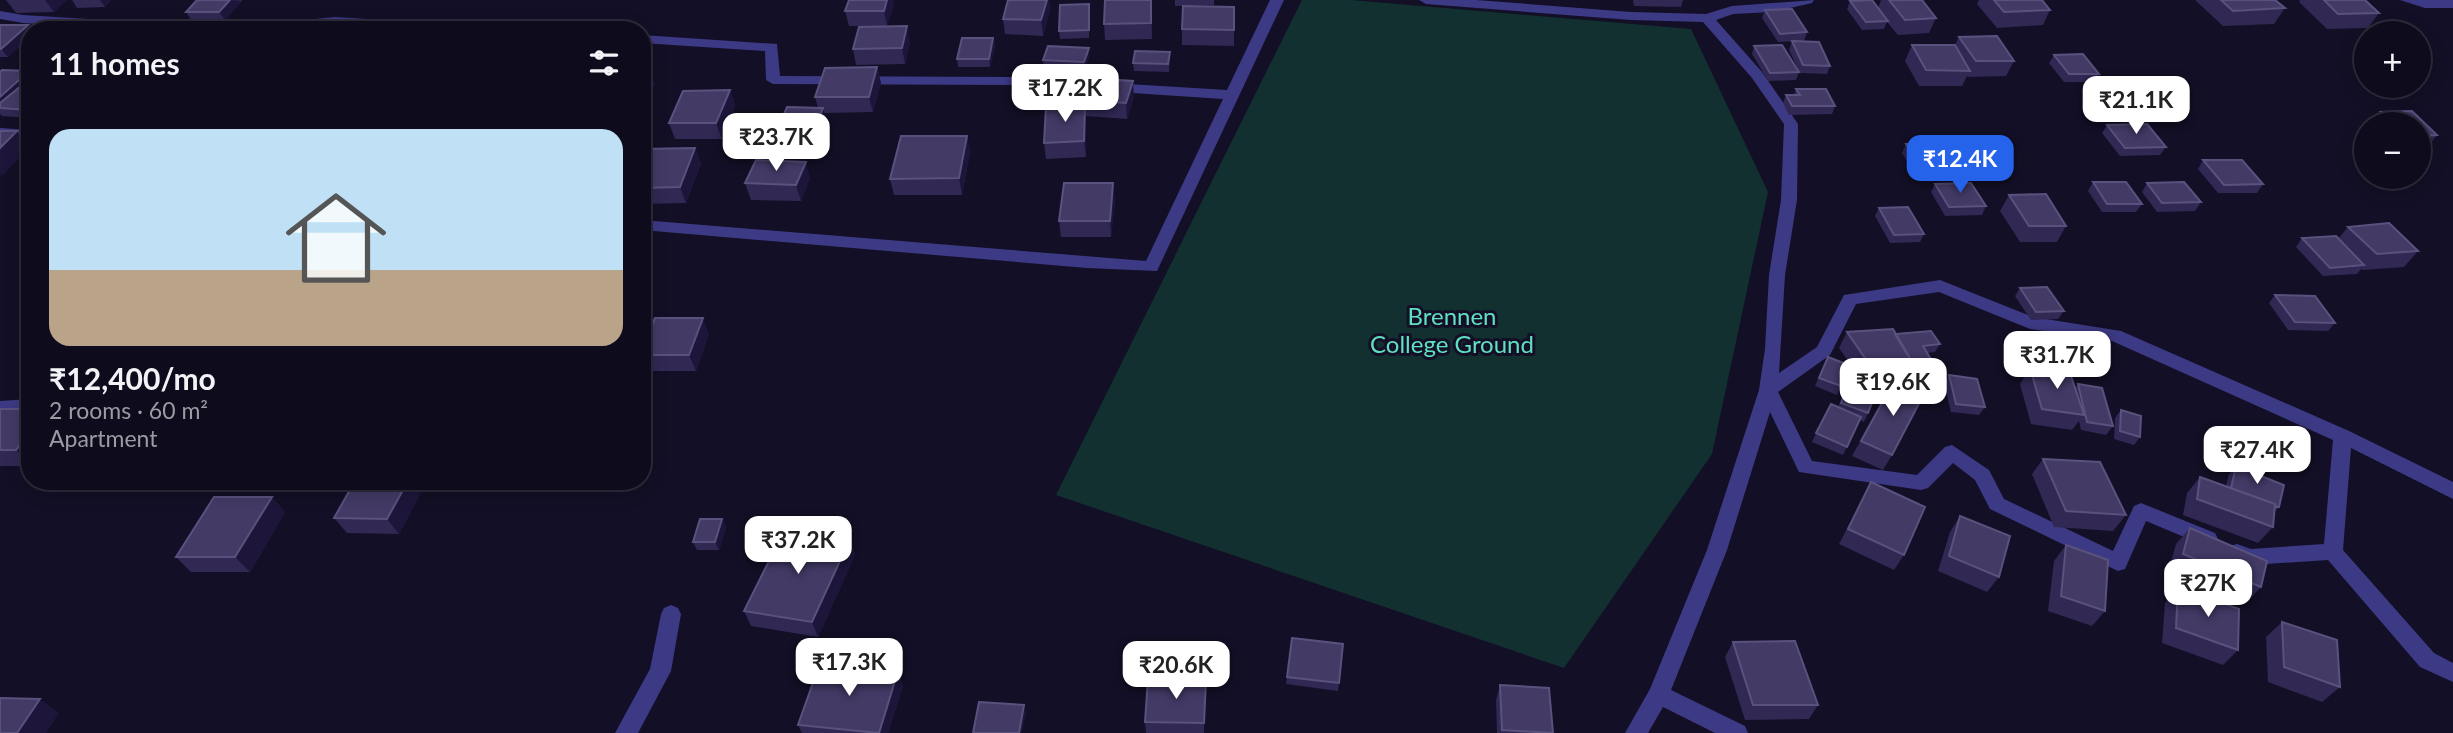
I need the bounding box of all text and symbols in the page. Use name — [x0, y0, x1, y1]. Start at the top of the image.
map controls — [2354, 21, 2431, 189]
button: + — [2354, 21, 2431, 98]
icon: filters — [585, 44, 623, 82]
text: 11 homes — [49, 45, 180, 81]
pin: ₹17.2K — [1008, 64, 1122, 124]
text: ₹17.2K — [1028, 73, 1102, 101]
pin: ₹21.1K — [2079, 76, 2193, 136]
text: ₹21.1K — [2099, 85, 2173, 113]
button: − — [2354, 112, 2431, 189]
pin: ₹23.7K — [719, 114, 833, 173]
text: ₹23.7K — [739, 122, 813, 150]
pin: ₹12.4K — [1903, 136, 2017, 195]
text: ₹12.4K — [1923, 144, 1997, 172]
icon: home — [273, 175, 399, 301]
park label: Brennen College Ground — [1370, 301, 1534, 358]
pin: ₹31.7K — [2000, 332, 2114, 391]
text: ₹31.7K — [2020, 340, 2094, 368]
pin: ₹19.6K — [1836, 358, 1950, 418]
text: ₹12,400/mo — [49, 360, 216, 396]
text: ₹19.6K — [1856, 367, 1930, 395]
text: 2 rooms · 60 m² — [49, 396, 208, 424]
text: Apartment — [49, 424, 157, 452]
pin: ₹27.4K — [2200, 426, 2314, 486]
text: ₹27.4K — [2220, 435, 2294, 463]
pin: ₹37.2K — [741, 516, 855, 576]
text: ₹37.2K — [761, 525, 835, 553]
pin: ₹27K — [2167, 560, 2249, 619]
text: ₹27K — [2180, 568, 2236, 596]
pin: ₹17.3K — [792, 638, 906, 698]
pin: ₹20.6K — [1119, 642, 1233, 701]
text: ₹17.3K — [812, 647, 886, 675]
text: ₹20.6K — [1139, 650, 1213, 678]

